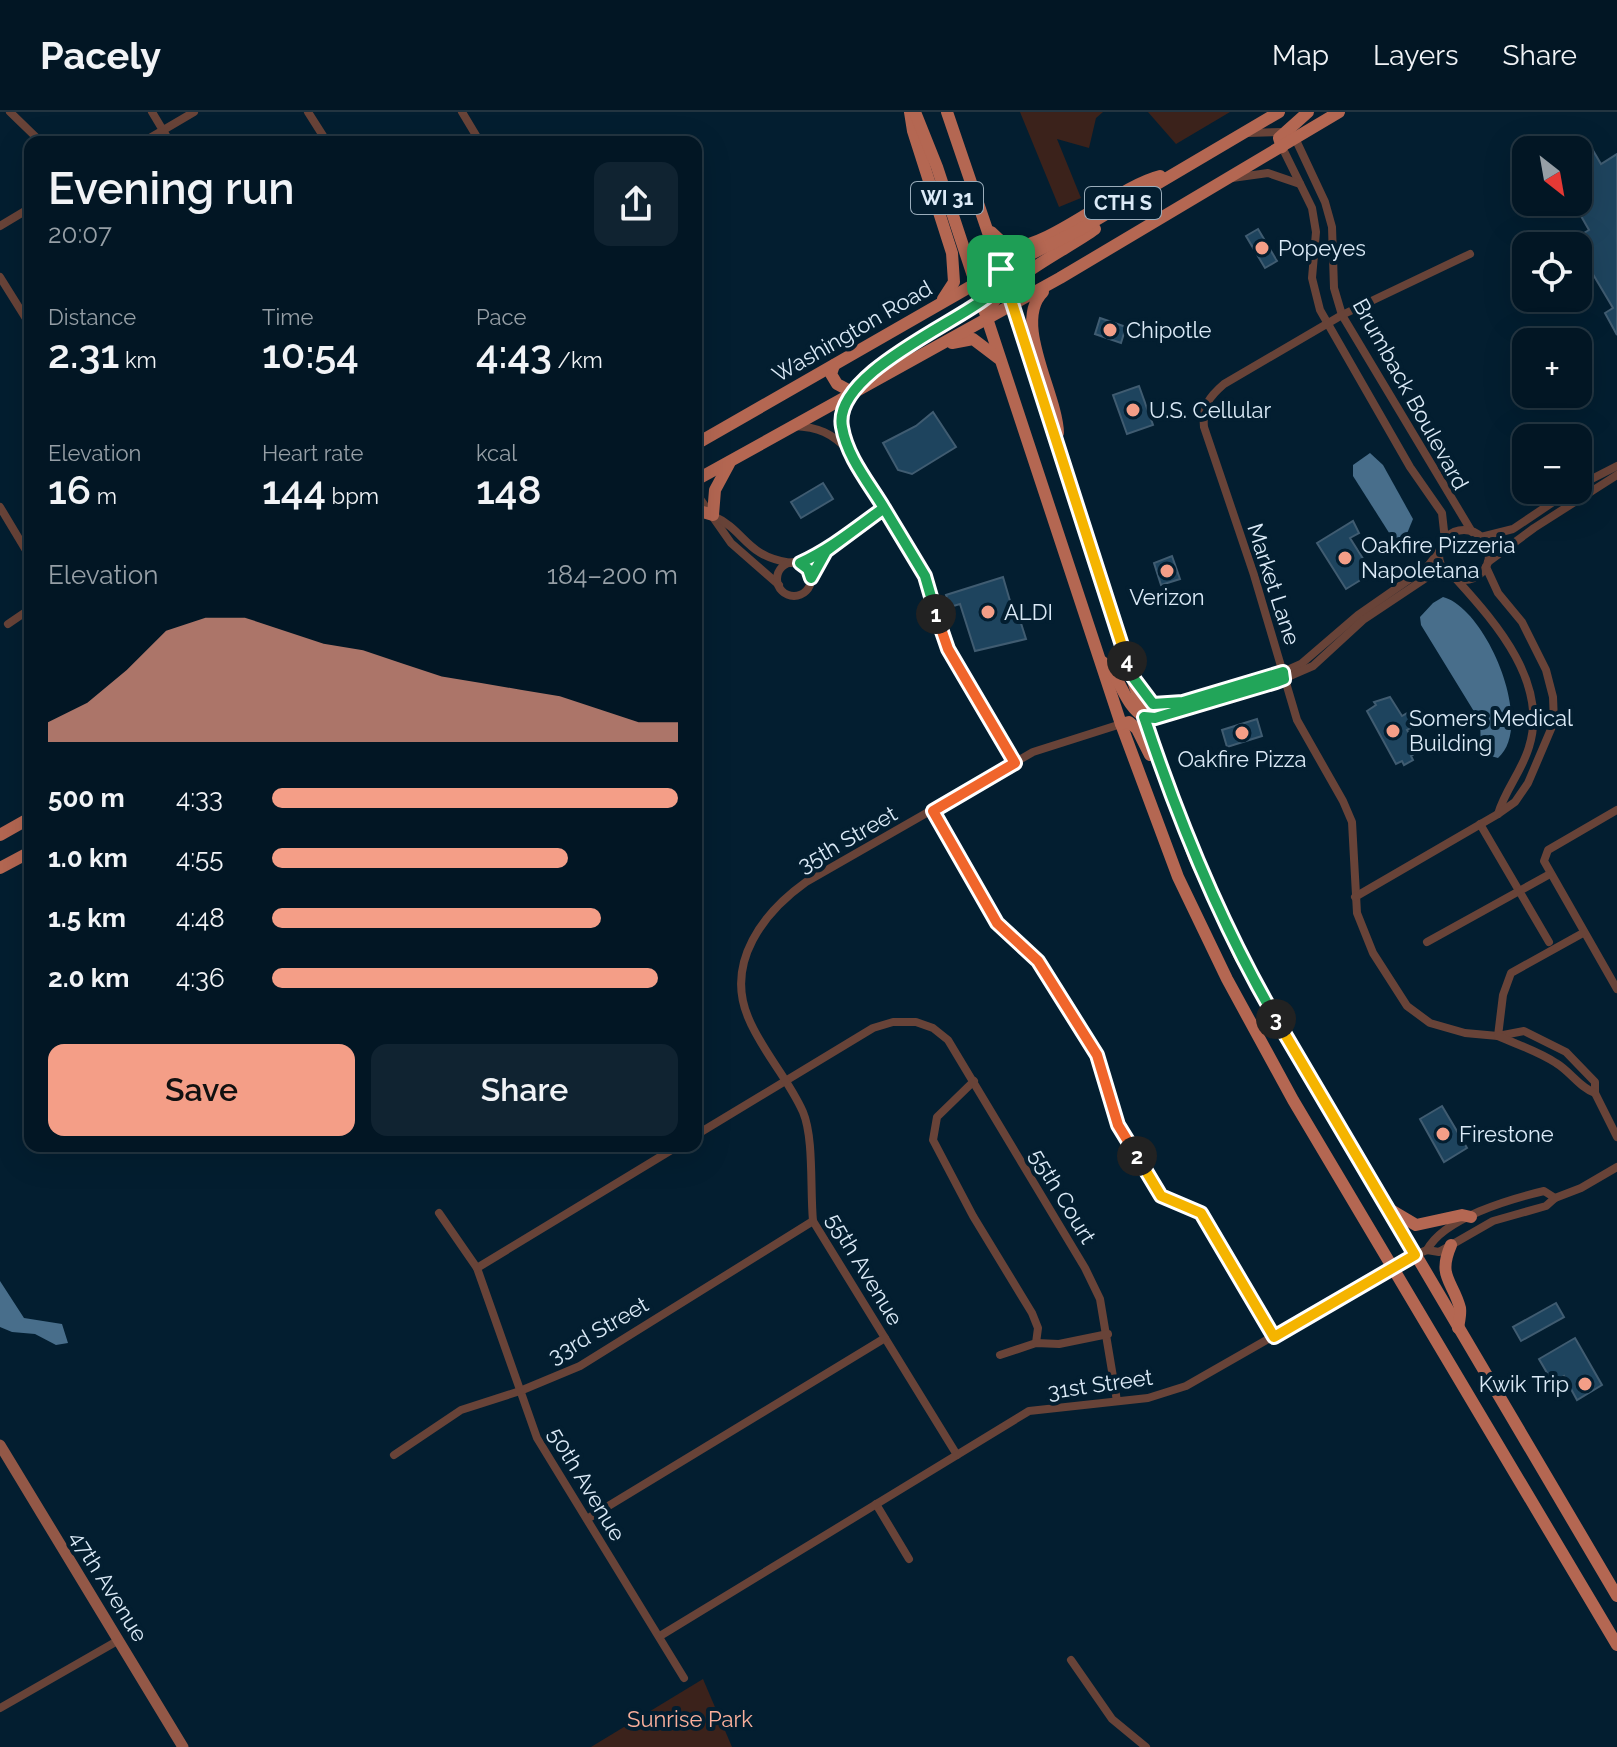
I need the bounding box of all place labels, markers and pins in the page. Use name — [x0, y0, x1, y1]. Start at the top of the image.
pin — [967, 235, 1035, 303]
place label: Popeyes — [1278, 235, 1366, 261]
marker: Popeyes — [1253, 239, 1271, 257]
place label: Chipotle — [1126, 317, 1212, 343]
marker: Chipotle — [1101, 321, 1119, 339]
place label: U.S. Cellular — [1149, 397, 1272, 423]
marker: U.S. Cellular — [1124, 401, 1142, 419]
place label: Oakfire Pizzeria Napoletana — [1361, 532, 1515, 583]
marker: Oakfire Pizzeria Napoletana — [1336, 549, 1354, 567]
marker: Verizon — [1158, 562, 1176, 580]
place label: Verizon — [1129, 584, 1205, 610]
pin: 1 — [916, 594, 956, 634]
place label: ALDI — [1004, 599, 1053, 625]
marker: ALDI — [979, 603, 997, 621]
pin: 4 — [1107, 641, 1147, 681]
place label: Somers Medical Building — [1409, 705, 1573, 756]
marker: Somers Medical Building — [1384, 722, 1402, 740]
marker: Oakfire Pizza — [1233, 724, 1251, 742]
place label: Oakfire Pizza — [1177, 746, 1307, 772]
pin: 3 — [1256, 999, 1296, 1039]
place label: Firestone — [1459, 1121, 1554, 1147]
marker: Firestone — [1434, 1125, 1452, 1143]
pin: 2 — [1117, 1136, 1157, 1176]
place label: Kwik Trip — [1479, 1371, 1569, 1397]
marker: Kwik Trip — [1576, 1375, 1594, 1393]

